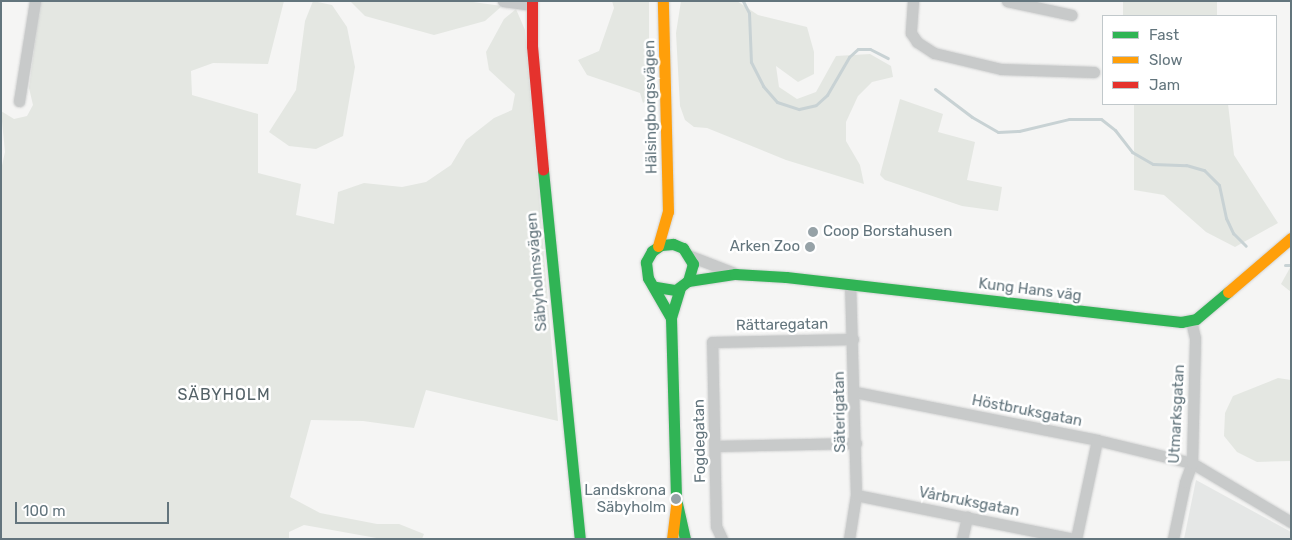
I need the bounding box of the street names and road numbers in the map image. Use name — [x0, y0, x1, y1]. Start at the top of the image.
street label: Hälsingborgsvägen — [641, 40, 661, 174]
street label: Säbyholmsvägen — [523, 212, 551, 332]
street label: Kung Hans väg — [977, 275, 1083, 305]
street label: Rättaregatan — [736, 315, 828, 335]
street label: Utmarksgatan — [1165, 364, 1189, 464]
street label: Säterigatan — [830, 371, 850, 453]
street label: Höstbruksgatan — [970, 391, 1084, 431]
street label: Fogdegatan — [690, 399, 710, 483]
street label: Vårbruksgatan — [917, 483, 1021, 521]

